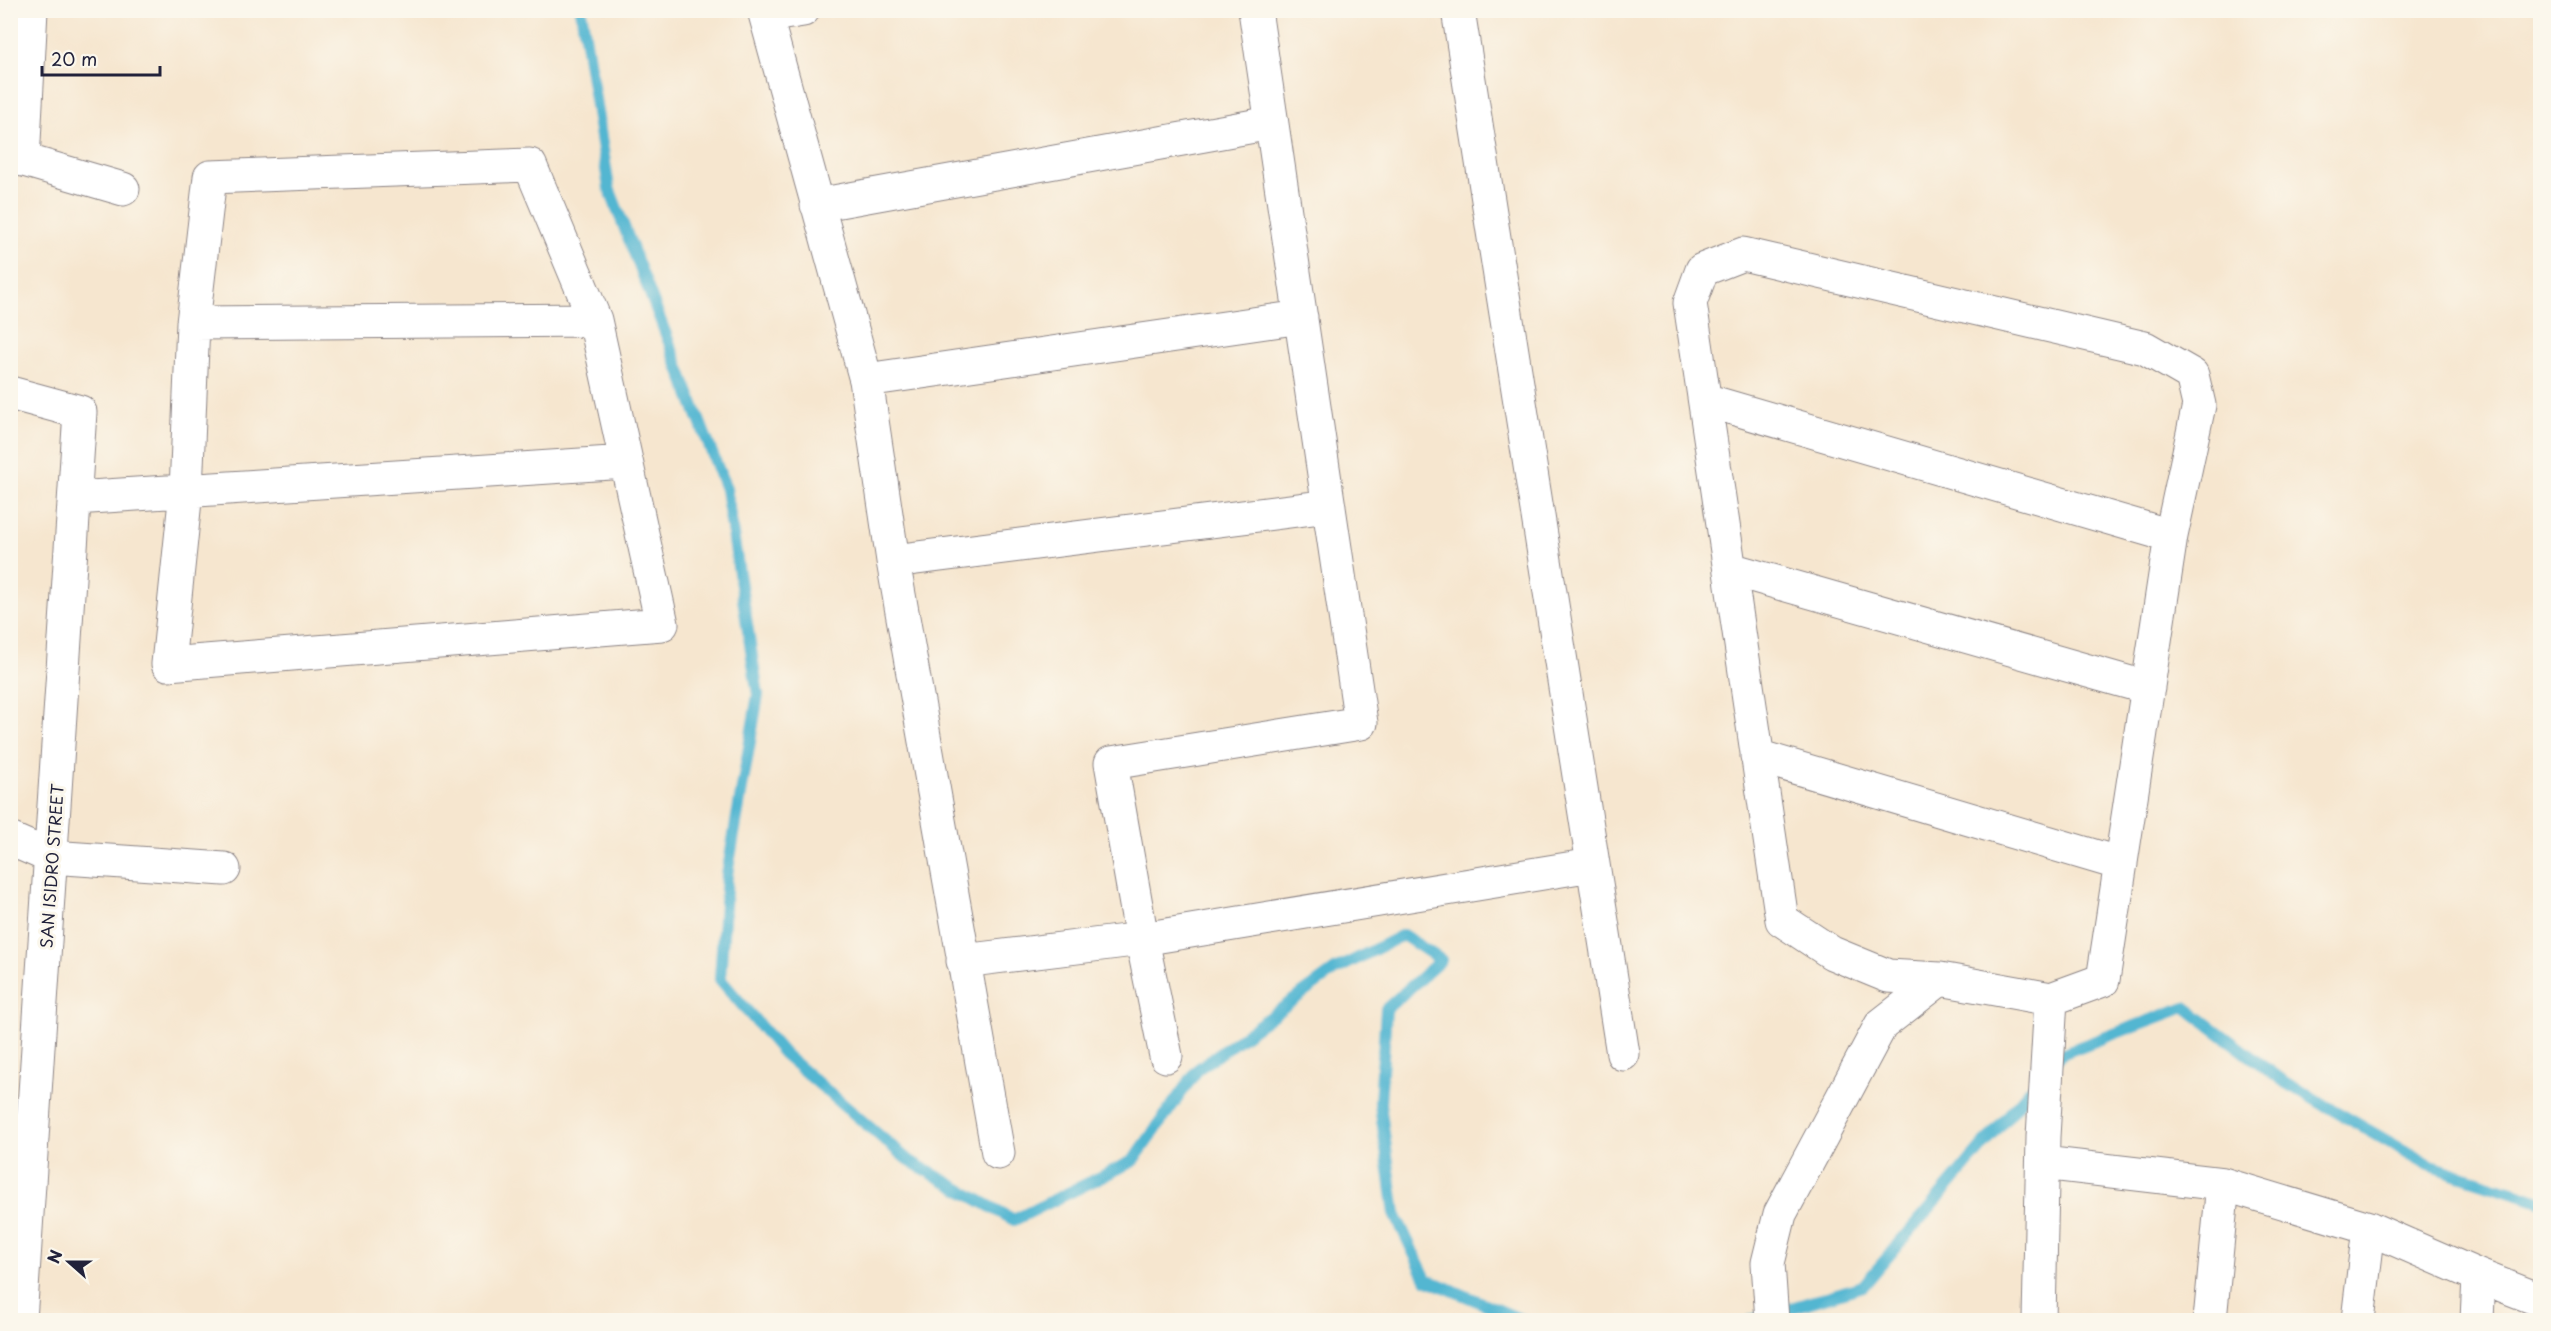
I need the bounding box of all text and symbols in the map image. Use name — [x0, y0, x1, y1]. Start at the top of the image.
scale bar — [42, 39, 160, 77]
text: 20 m — [51, 45, 97, 72]
street label: SAN ISIDRO STREET — [33, 783, 69, 949]
north arrow — [39, 1232, 99, 1292]
text: N — [41, 1246, 68, 1266]

